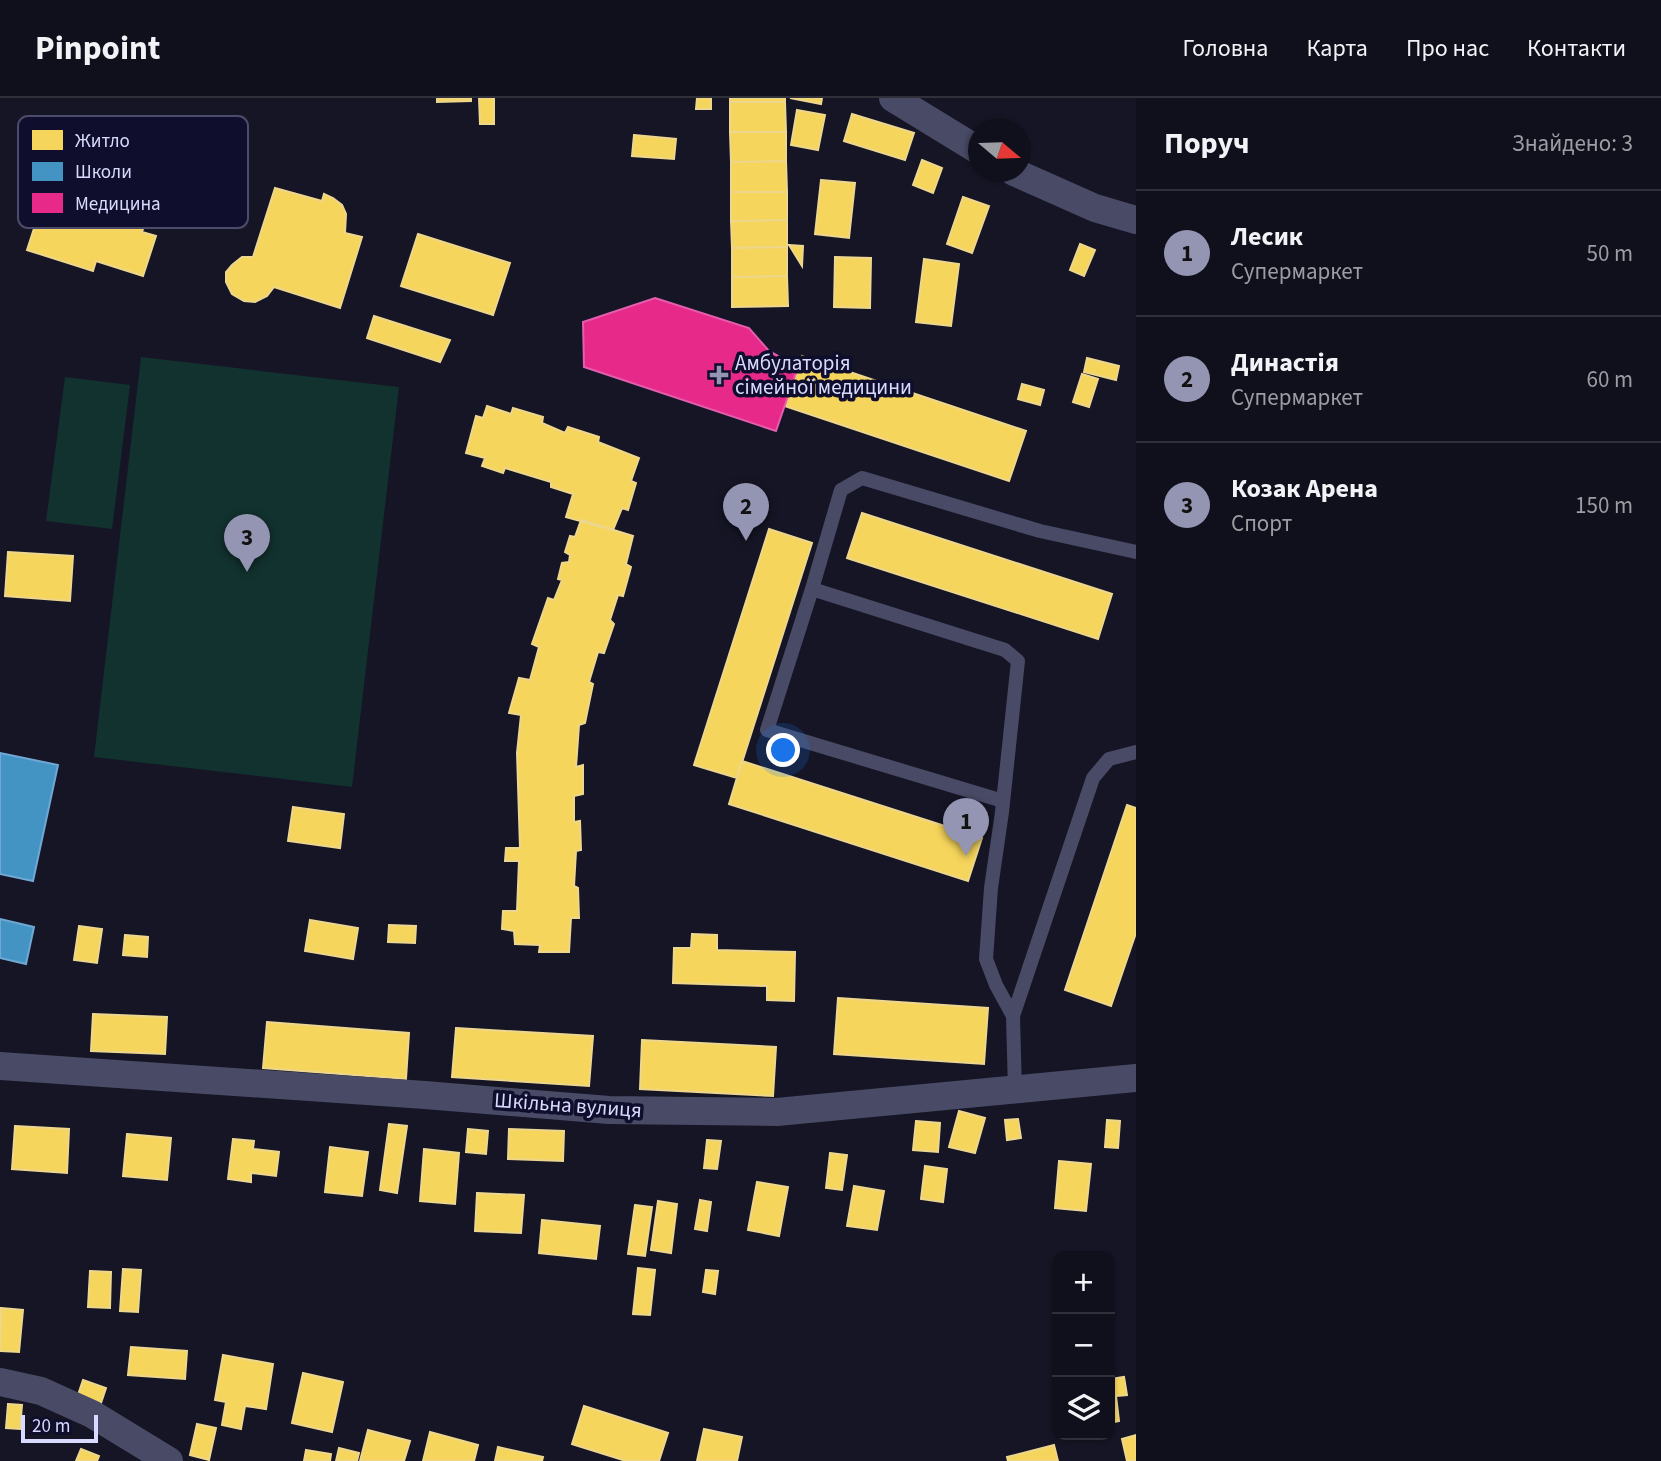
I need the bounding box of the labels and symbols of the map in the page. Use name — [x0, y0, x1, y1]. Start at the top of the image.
legend — [18, 116, 248, 228]
north arrow — [968, 119, 1031, 182]
text: Житло — [75, 128, 130, 155]
text: Школи — [75, 159, 132, 186]
text: Медицина — [75, 191, 161, 218]
place label: Амбулаторія сімейної медицини — [735, 348, 912, 402]
marker: Амбулаторія сімейної медицини — [709, 365, 729, 385]
pin: 2 — [723, 483, 769, 541]
pin: 3 — [224, 514, 270, 572]
your location — [766, 733, 800, 767]
pin: 1 — [943, 798, 989, 856]
street label: Шкільна вулиця — [493, 1085, 643, 1125]
scale bar — [21, 1412, 98, 1444]

